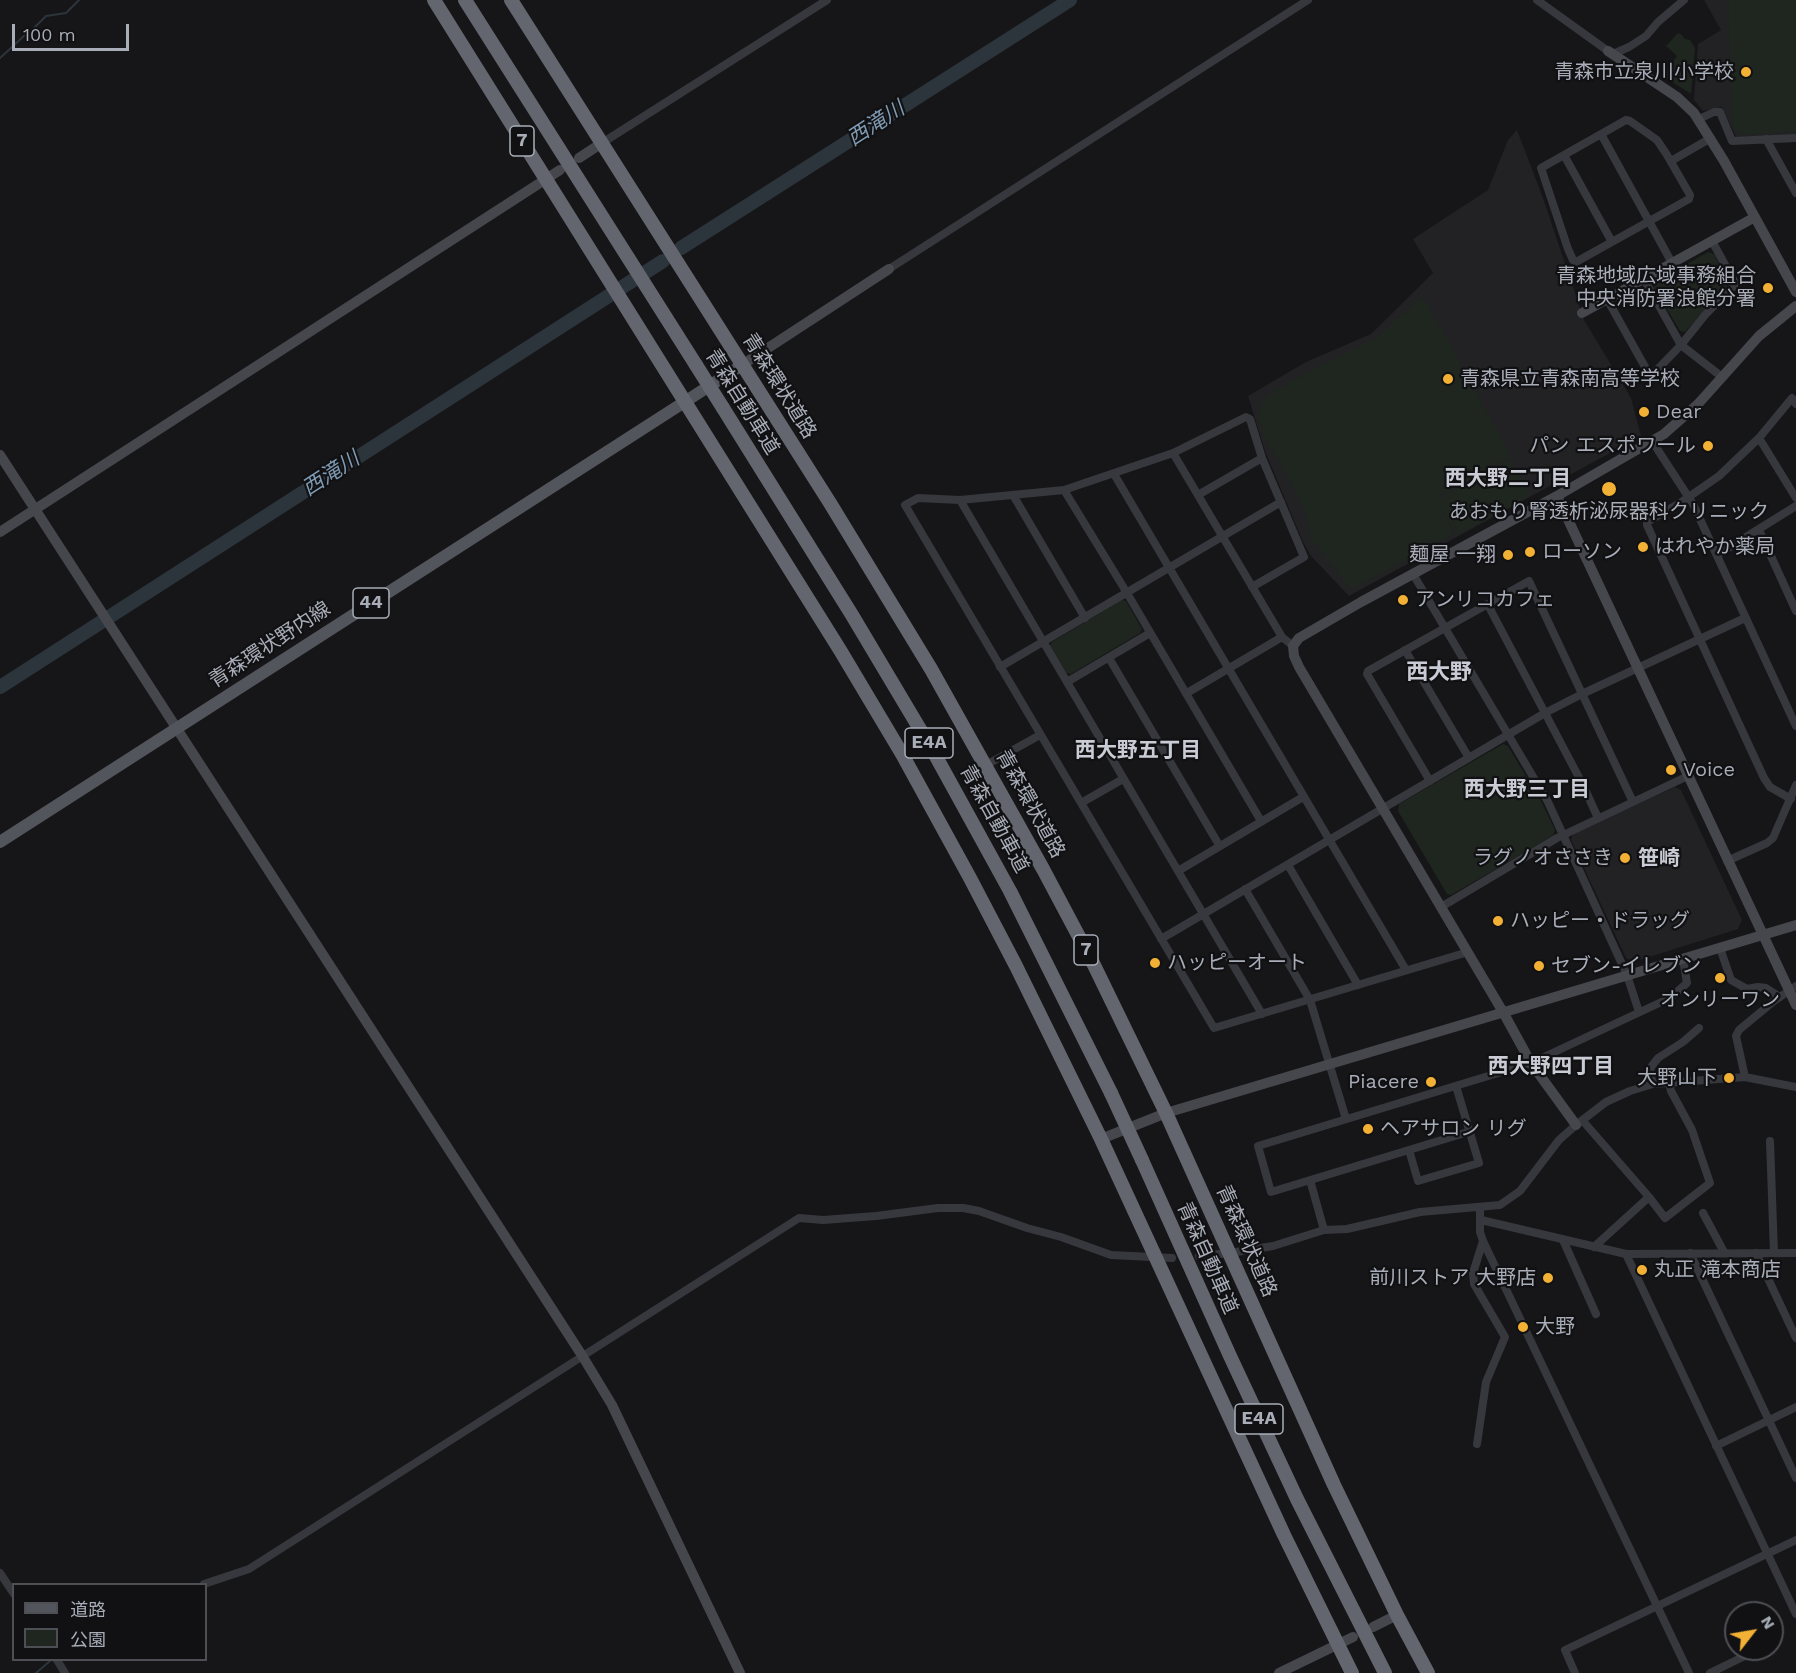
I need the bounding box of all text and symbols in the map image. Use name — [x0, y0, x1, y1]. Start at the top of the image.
scale bar — [15, 12, 132, 50]
text: 100 m — [23, 24, 76, 45]
place label: 青森市立泉川小学校 — [1554, 60, 1734, 84]
marker: 青森市立泉川小学校 — [1739, 65, 1753, 79]
water label: 西滝川 — [843, 96, 909, 152]
road number: 7 — [510, 126, 534, 156]
place label: 青森地域広域事務組合 中央消防署浪館分署 — [1556, 264, 1756, 311]
marker: 青森地域広域事務組合 中央消防署浪館分署 — [1761, 281, 1775, 295]
street label: 青森環状道路 — [737, 329, 821, 443]
street label: 青森自動車道 — [700, 345, 784, 459]
place label: 青森県立青森南高等学校 — [1460, 367, 1680, 391]
marker: 青森県立青森南高等学校 — [1441, 372, 1455, 386]
place label: Dear — [1656, 400, 1701, 424]
marker: Dear — [1637, 405, 1651, 419]
place label: パン エスポワール — [1529, 434, 1696, 458]
marker: パン エスポワール — [1701, 439, 1715, 453]
water label: 西滝川 — [298, 446, 364, 502]
district label: 西大野二丁目 — [1445, 466, 1571, 492]
marker: あおもり腎透析泌尿器科クリニック — [1600, 480, 1618, 498]
place label: あおもり腎透析泌尿器科クリニック — [1449, 500, 1769, 524]
place label: はれやか薬局 — [1655, 535, 1775, 559]
place label: ローソン — [1542, 540, 1622, 564]
marker: はれやか薬局 — [1636, 540, 1650, 554]
place label: 麺屋 一翔 — [1409, 543, 1496, 567]
marker: ローソン — [1523, 545, 1537, 559]
marker: 麺屋 一翔 — [1501, 548, 1515, 562]
road number: 44 — [353, 588, 389, 618]
place label: アンリコカフェ — [1415, 588, 1555, 612]
marker: アンリコカフェ — [1396, 593, 1410, 607]
street label: 青森環状野内線 — [205, 597, 335, 693]
district label: 西大野 — [1406, 660, 1472, 686]
road number: E4A — [905, 728, 953, 758]
district label: 西大野五丁目 — [1075, 738, 1201, 764]
street label: 青森環状道路 — [990, 746, 1070, 862]
place label: Voice — [1683, 758, 1735, 782]
street label: 青森自動車道 — [954, 761, 1034, 877]
marker: Voice — [1664, 763, 1678, 777]
district label: 西大野三丁目 — [1464, 777, 1590, 803]
place label: ラグノオささき — [1473, 846, 1613, 870]
district label: 笹崎 — [1638, 846, 1680, 872]
marker: ラグノオささき — [1618, 851, 1632, 865]
place label: ハッピー・ドラッグ — [1510, 909, 1690, 933]
marker: ハッピー・ドラッグ — [1491, 914, 1505, 928]
road number: 7 — [1074, 935, 1098, 965]
place label: ハッピーオート — [1167, 951, 1307, 975]
place label: セブン-イレブン — [1551, 954, 1701, 978]
marker: ハッピーオート — [1148, 956, 1162, 970]
marker: セブン-イレブン — [1532, 959, 1546, 973]
marker: オンリーワン — [1713, 971, 1727, 985]
place label: オンリーワン — [1660, 988, 1780, 1012]
district label: 西大野四丁目 — [1488, 1054, 1614, 1080]
place label: 大野山下 — [1637, 1066, 1717, 1090]
place label: Piacere — [1348, 1070, 1419, 1094]
marker: 大野山下 — [1722, 1071, 1736, 1085]
marker: Piacere — [1424, 1075, 1438, 1089]
place label: ヘアサロン リグ — [1380, 1117, 1527, 1141]
marker: ヘアサロン リグ — [1361, 1122, 1375, 1136]
street label: 青森環状道路 — [1211, 1181, 1281, 1301]
street label: 青森自動車道 — [1172, 1198, 1242, 1318]
place label: 丸正 滝本商店 — [1654, 1258, 1781, 1282]
marker: 丸正 滝本商店 — [1635, 1263, 1649, 1277]
place label: 前川ストア 大野店 — [1369, 1266, 1536, 1290]
marker: 前川ストア 大野店 — [1541, 1271, 1555, 1285]
place label: 大野 — [1535, 1315, 1575, 1339]
marker: 大野 — [1516, 1320, 1530, 1334]
road number: E4A — [1235, 1404, 1283, 1434]
legend — [12, 1583, 207, 1661]
text: 道路 — [70, 1599, 106, 1620]
north arrow — [1724, 1601, 1784, 1661]
text: N — [1757, 1613, 1779, 1632]
text: 公園 — [70, 1629, 106, 1650]

